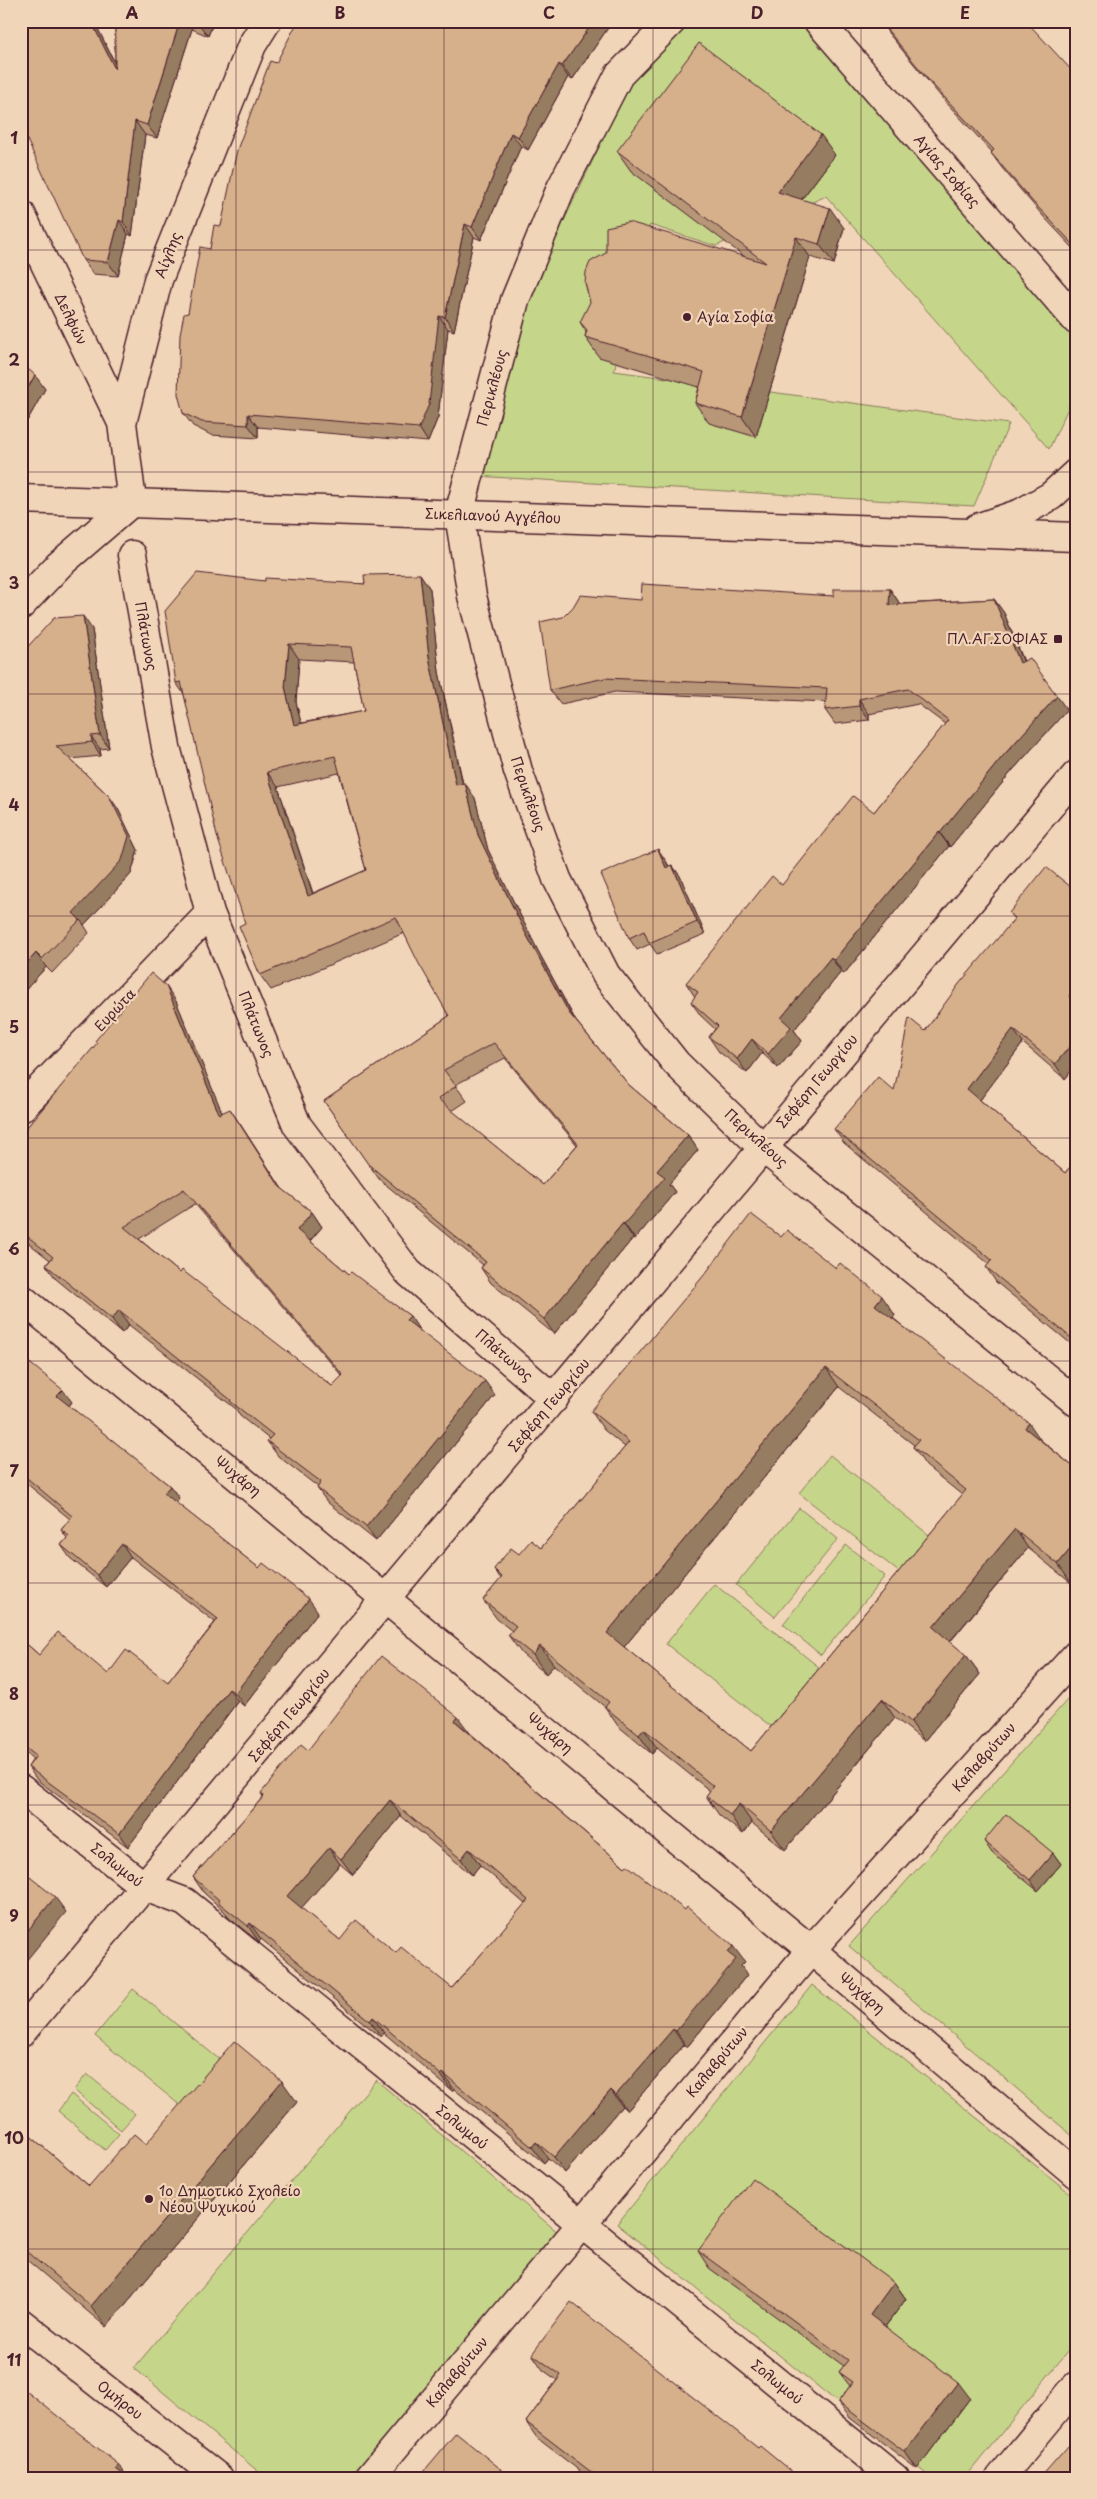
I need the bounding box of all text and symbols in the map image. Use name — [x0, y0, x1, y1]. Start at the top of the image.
text: A — [126, 0, 139, 24]
text: B — [335, 0, 346, 24]
text: C — [543, 0, 555, 24]
text: D — [751, 0, 763, 24]
text: E — [960, 0, 970, 24]
text: 1 — [10, 125, 18, 149]
street label: Αγίας Σοφίας — [909, 129, 985, 212]
street label: Αίγλης — [149, 229, 186, 281]
street label: Δελφών — [50, 289, 93, 348]
place label: Αγία Σοφία — [697, 306, 774, 327]
marker: Αγία Σοφία — [681, 311, 693, 323]
text: 2 — [8, 347, 20, 371]
street label: Περικλέους — [471, 347, 512, 429]
street label: Σικελιανού Αγγέλου — [425, 503, 561, 528]
text: 3 — [9, 570, 19, 594]
street label: Πλάτωνος — [130, 599, 163, 672]
place label: ΠΛ.ΑΓ.ΣΟΦΙΑΣ — [947, 628, 1048, 649]
marker: ΠΛ.ΑΓ.ΣΟΦΙΑΣ — [1052, 633, 1064, 645]
street label: Περικλέους — [506, 753, 551, 835]
text: 4 — [9, 792, 20, 816]
street label: Ευρώτα — [89, 983, 140, 1036]
street label: Πλάτωνος — [234, 987, 279, 1060]
text: 5 — [9, 1014, 19, 1038]
street label: Σεφέρη Γεωργίου — [771, 1029, 862, 1132]
street label: Περικλέους — [720, 1103, 793, 1172]
text: 6 — [8, 1236, 20, 1260]
street label: Πλάτωνος — [471, 1324, 538, 1386]
street label: Σεφέρη Γεωργίου — [503, 1353, 594, 1456]
street label: Ψυχάρη — [211, 1450, 266, 1501]
text: 7 — [9, 1458, 19, 1482]
street label: Σεφέρη Γεωργίου — [243, 1663, 334, 1766]
text: 8 — [9, 1681, 19, 1705]
street label: Ψυχάρη — [523, 1707, 578, 1758]
street label: Καλαβρύτων — [947, 1717, 1021, 1796]
street label: Σολωμού — [87, 1838, 148, 1892]
text: 9 — [9, 1903, 19, 1927]
street label: Ψυχάρη — [835, 1967, 890, 2018]
street label: Καλαβρύτων — [681, 2022, 753, 2102]
street label: Σολωμού — [432, 2099, 493, 2154]
text: 10 — [4, 2125, 24, 2149]
place label: 1ο Δημοτικό Σχολείο Νέου Ψυχικού — [159, 2180, 301, 2217]
marker: 1ο Δημοτικό Σχολείο Νέου Ψυχικού — [143, 2193, 155, 2205]
street label: Καλαβρύτων — [421, 2332, 493, 2412]
text: 11 — [7, 2347, 21, 2371]
street label: Σολωμού — [747, 2354, 808, 2409]
street label: Ομήρου — [93, 2375, 148, 2424]

